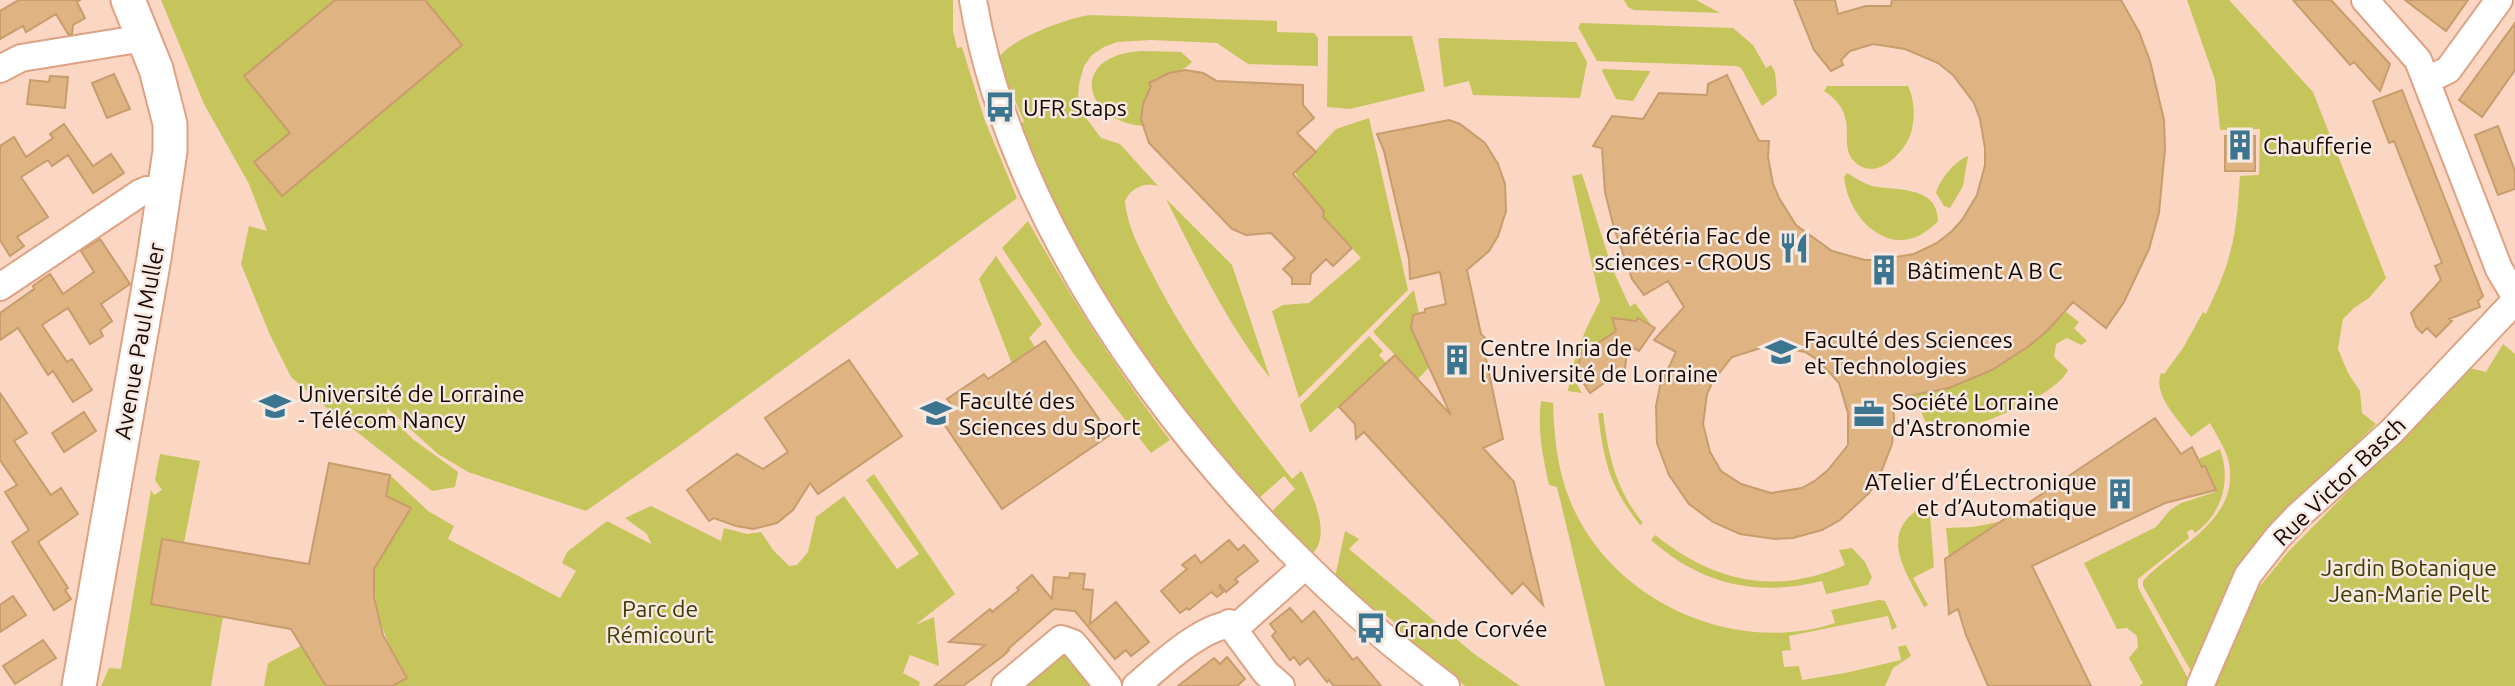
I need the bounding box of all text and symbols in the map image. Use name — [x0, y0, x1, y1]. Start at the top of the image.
bus stop icon: UFR Staps — [983, 90, 1017, 124]
place label: UFR Staps — [1023, 95, 1127, 120]
building icon: Chaufferie — [2223, 128, 2257, 162]
place label: Chaufferie — [2263, 133, 2372, 158]
place label: Cafétéria Fac de sciences - CROUS — [1594, 223, 1771, 274]
restaurant icon: Cafétéria Fac de sciences - CROUS — [1777, 231, 1811, 265]
street label: Avenue Paul Muller — [109, 240, 169, 441]
building icon: Bâtiment A B C — [1867, 253, 1901, 287]
place label: Bâtiment A B C — [1907, 258, 2062, 283]
place label: Faculté des Sciences et Technologies — [1804, 327, 2013, 378]
place label: Centre Inria de l'Université de Lorraine — [1480, 335, 1718, 386]
school or university icon: Faculté des Sciences et Technologies — [1764, 335, 1798, 369]
building icon: Centre Inria de l'Université de Lorraine — [1440, 343, 1474, 377]
place label: Université de Lorraine - Télécom Nancy — [298, 381, 525, 432]
place label: Faculté des Sciences du Sport — [959, 388, 1140, 439]
school or university icon: Université de Lorraine - Télécom Nancy — [258, 389, 292, 423]
place label: Société Lorraine d'Astronomie — [1892, 389, 2059, 440]
school or university icon: Faculté des Sciences du Sport — [919, 396, 953, 430]
office icon: Société Lorraine d'Astronomie — [1852, 397, 1886, 431]
street label: Rue Victor Basch — [2268, 412, 2410, 550]
place label: ATelier d’ÉLectronique et d’Automatique — [1865, 468, 2097, 520]
building icon: ATelier d’ÉLectronique et d’Automatique — [2103, 477, 2137, 511]
park label: Jardin Botanique Jean-Marie Pelt — [2321, 555, 2497, 606]
park label: Parc de Rémicourt — [606, 596, 714, 647]
bus stop icon: Grande Corvée — [1354, 611, 1388, 645]
place label: Grande Corvée — [1394, 616, 1548, 641]

